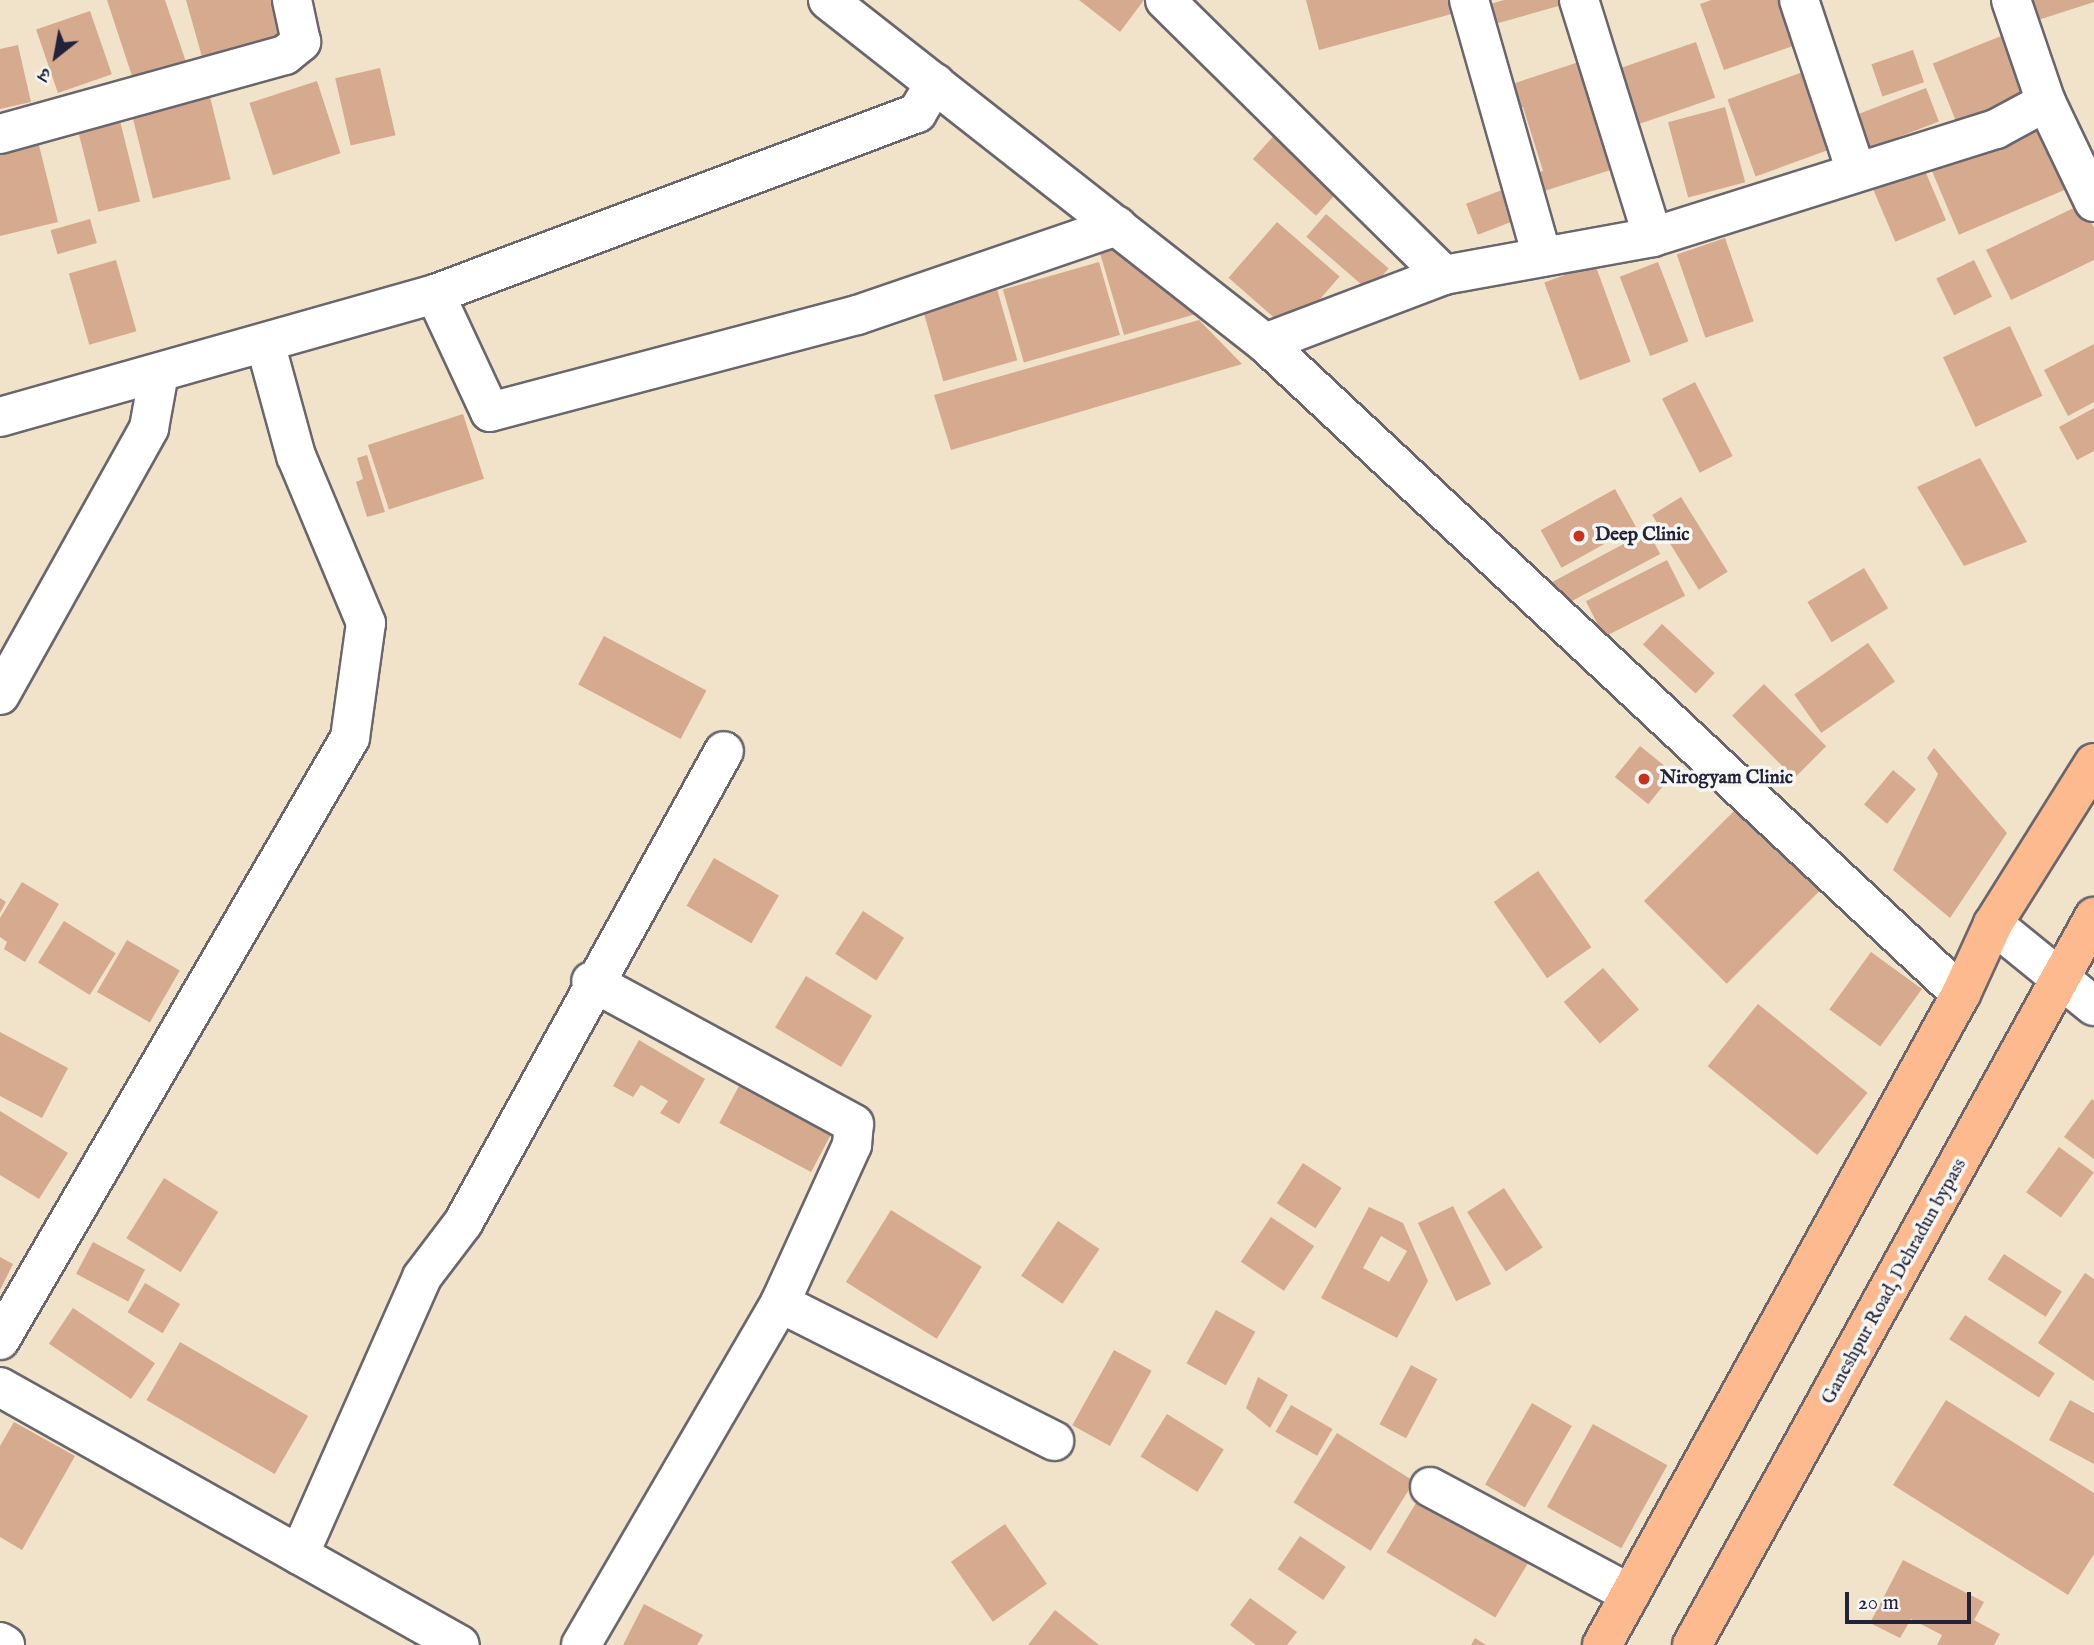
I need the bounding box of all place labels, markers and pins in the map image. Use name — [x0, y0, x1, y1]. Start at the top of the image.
place label: Deep Clinic — [1595, 525, 1689, 547]
marker: Deep Clinic — [1569, 526, 1589, 546]
place label: Nirogyam Clinic — [1660, 768, 1793, 790]
marker: Nirogyam Clinic — [1634, 769, 1654, 789]

